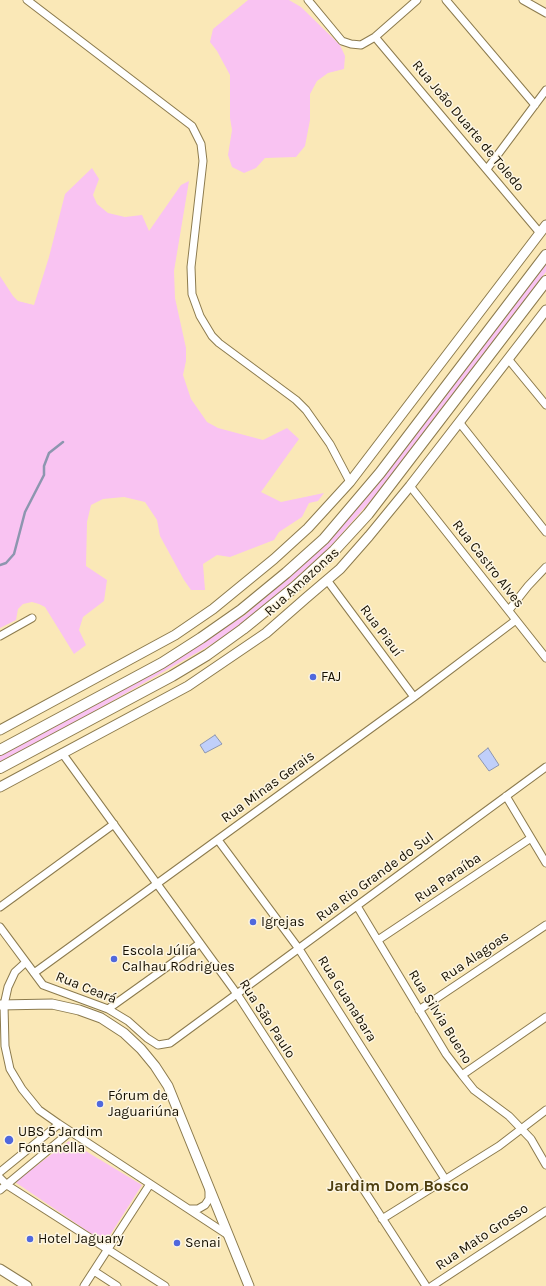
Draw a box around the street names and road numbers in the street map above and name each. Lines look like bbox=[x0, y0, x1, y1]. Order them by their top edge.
street label: Rua João Duarte de Toledo bbox=[408, 57, 528, 195]
street label: Rua Castro Alves bbox=[449, 517, 527, 611]
street label: Rua Amazonas bbox=[261, 544, 343, 620]
street label: Rua Piauí bbox=[356, 602, 406, 660]
street label: Rua Minas Gerais bbox=[218, 747, 318, 827]
street label: Rua Rio Grande do Sul bbox=[313, 829, 437, 925]
street label: Rua Paraíba bbox=[412, 850, 484, 906]
street label: Rua Alagoas bbox=[438, 928, 512, 986]
street label: Rua Guanabara bbox=[314, 953, 380, 1045]
street label: Rua Silvia Bueno bbox=[404, 967, 476, 1067]
street label: Rua Ceará bbox=[53, 968, 119, 1008]
street label: Rua São Paulo bbox=[235, 976, 299, 1062]
street label: Rua Mato Grosso bbox=[433, 1200, 531, 1274]

